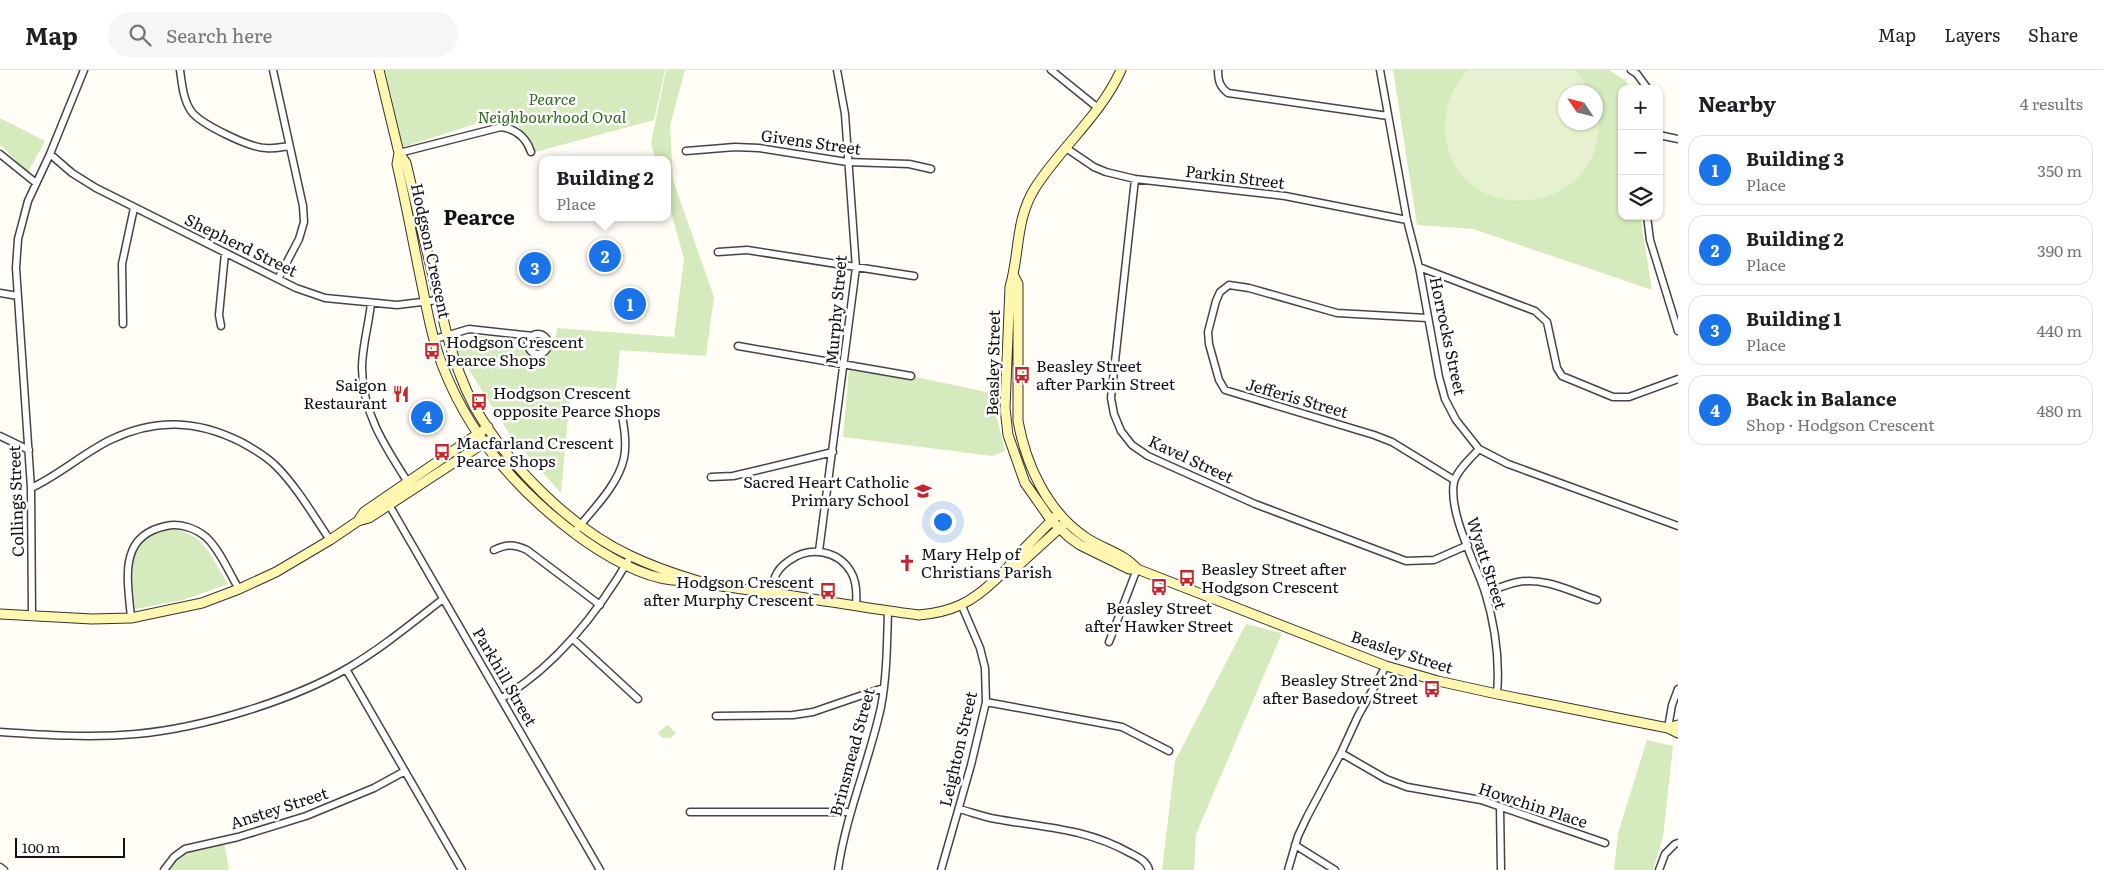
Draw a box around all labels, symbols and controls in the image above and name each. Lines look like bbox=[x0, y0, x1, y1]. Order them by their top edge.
search box bbox=[108, 12, 458, 57]
text: Map bbox=[25, 17, 78, 52]
icon: search bbox=[126, 21, 154, 49]
text: Search here bbox=[166, 21, 272, 49]
text: Map bbox=[1878, 21, 1916, 48]
text: Layers bbox=[1944, 21, 2000, 48]
text: Share bbox=[2028, 21, 2078, 48]
north arrow bbox=[1558, 85, 1603, 130]
map controls bbox=[1618, 85, 1663, 220]
button: + bbox=[1618, 85, 1663, 130]
park label: Pearce Neighbourhood Oval bbox=[478, 86, 627, 128]
text: Nearby bbox=[1698, 87, 1776, 118]
text: 4 results bbox=[2020, 91, 2083, 115]
street label: Givens Street bbox=[760, 122, 863, 160]
button: − bbox=[1618, 130, 1663, 175]
text: Building 3 bbox=[1746, 144, 1844, 172]
popup bbox=[539, 156, 671, 221]
street label: Parkin Street bbox=[1184, 158, 1287, 194]
text: 1 bbox=[1712, 158, 1718, 182]
text: 350 m bbox=[2037, 158, 2082, 182]
text: Building 2 bbox=[556, 163, 654, 191]
text: Place bbox=[1746, 172, 1786, 196]
button: layers bbox=[1618, 175, 1663, 220]
street label: Hodgson Crescent bbox=[406, 181, 458, 321]
text: Place bbox=[556, 191, 596, 215]
district label: Pearce bbox=[443, 200, 515, 231]
street label: Shepherd Street bbox=[181, 206, 302, 282]
text: Building 2 bbox=[1746, 224, 1844, 252]
pin: 2 bbox=[589, 237, 621, 275]
text: 2 bbox=[1711, 238, 1719, 262]
text: 390 m bbox=[2037, 238, 2082, 262]
pin: 3 bbox=[519, 249, 551, 287]
text: Place bbox=[1746, 252, 1786, 276]
street label: Murphy Street bbox=[818, 253, 852, 366]
street label: Horrocks Street bbox=[1425, 274, 1473, 398]
pin: 1 bbox=[614, 285, 646, 323]
text: Building 1 bbox=[1746, 304, 1841, 332]
street label: Beasley Street bbox=[979, 309, 1005, 416]
text: 3 bbox=[1711, 318, 1719, 342]
text: 440 m bbox=[2036, 318, 2082, 342]
place label: Hodgson Crescent Pearce Shops bbox=[446, 329, 584, 371]
text: Place bbox=[1746, 332, 1786, 356]
bus stop icon: Hodgson Crescent Pearce Shops bbox=[422, 341, 442, 361]
place label: Beasley Street after Parkin Street bbox=[1036, 353, 1176, 395]
bus stop icon: Beasley Street after Parkin Street bbox=[1012, 365, 1032, 385]
street label: Jefferis Street bbox=[1243, 371, 1352, 423]
place label: Saigon Restaurant bbox=[303, 372, 388, 414]
place label: Hodgson Crescent opposite Pearce Shops bbox=[493, 380, 660, 422]
restaurant icon: Saigon Restaurant bbox=[391, 384, 411, 404]
text: Back in Balance bbox=[1746, 384, 1897, 412]
bus stop icon: Hodgson Crescent opposite Pearce Shops bbox=[469, 392, 489, 412]
pin: 4 bbox=[411, 398, 443, 436]
text: 4 bbox=[1710, 398, 1720, 422]
text: 480 m bbox=[2036, 398, 2082, 422]
text: Shop · Hodgson Crescent bbox=[1746, 412, 1935, 436]
street label: Kavel Street bbox=[1145, 428, 1238, 488]
place label: Macfarland Crescent Pearce Shops bbox=[456, 430, 614, 472]
bus stop icon: Macfarland Crescent Pearce Shops bbox=[432, 442, 452, 462]
street label: Collings Street bbox=[1, 444, 29, 557]
place label: Sacred Heart Catholic Primary School bbox=[743, 469, 909, 511]
school or university icon: Sacred Heart Catholic Primary School bbox=[913, 481, 933, 501]
your location bbox=[930, 509, 956, 535]
street label: Wyatt Street bbox=[1462, 513, 1514, 612]
place label: Mary Help of Christians Parish bbox=[921, 541, 1053, 583]
church icon: Mary Help of Christians Parish bbox=[897, 553, 917, 573]
place label: Beasley Street after Hodgson Crescent bbox=[1201, 556, 1347, 598]
bus stop icon: Beasley Street after Hodgson Crescent bbox=[1177, 568, 1197, 588]
place label: Hodgson Crescent after Murphy Crescent bbox=[643, 569, 815, 611]
bus stop icon: Beasley Street after Hawker Street bbox=[1149, 577, 1169, 597]
bus stop icon: Hodgson Crescent after Murphy Crescent bbox=[818, 581, 838, 601]
place label: Beasley Street after Hawker Street bbox=[1085, 595, 1234, 637]
street label: Parkhill Street bbox=[468, 623, 544, 731]
street label: Beasley Street bbox=[1348, 623, 1457, 679]
place label: Beasley Street 2nd after Basedow Street bbox=[1263, 667, 1419, 709]
bus stop icon: Beasley Street 2nd after Basedow Street bbox=[1422, 679, 1442, 699]
street label: Brinsmead Street bbox=[822, 684, 880, 819]
street label: Leighton Street bbox=[932, 688, 982, 809]
street label: Howchin Place bbox=[1476, 775, 1591, 833]
street label: Anstey Street bbox=[227, 780, 331, 834]
scale bar bbox=[15, 835, 125, 858]
text: 100 m bbox=[22, 837, 60, 857]

